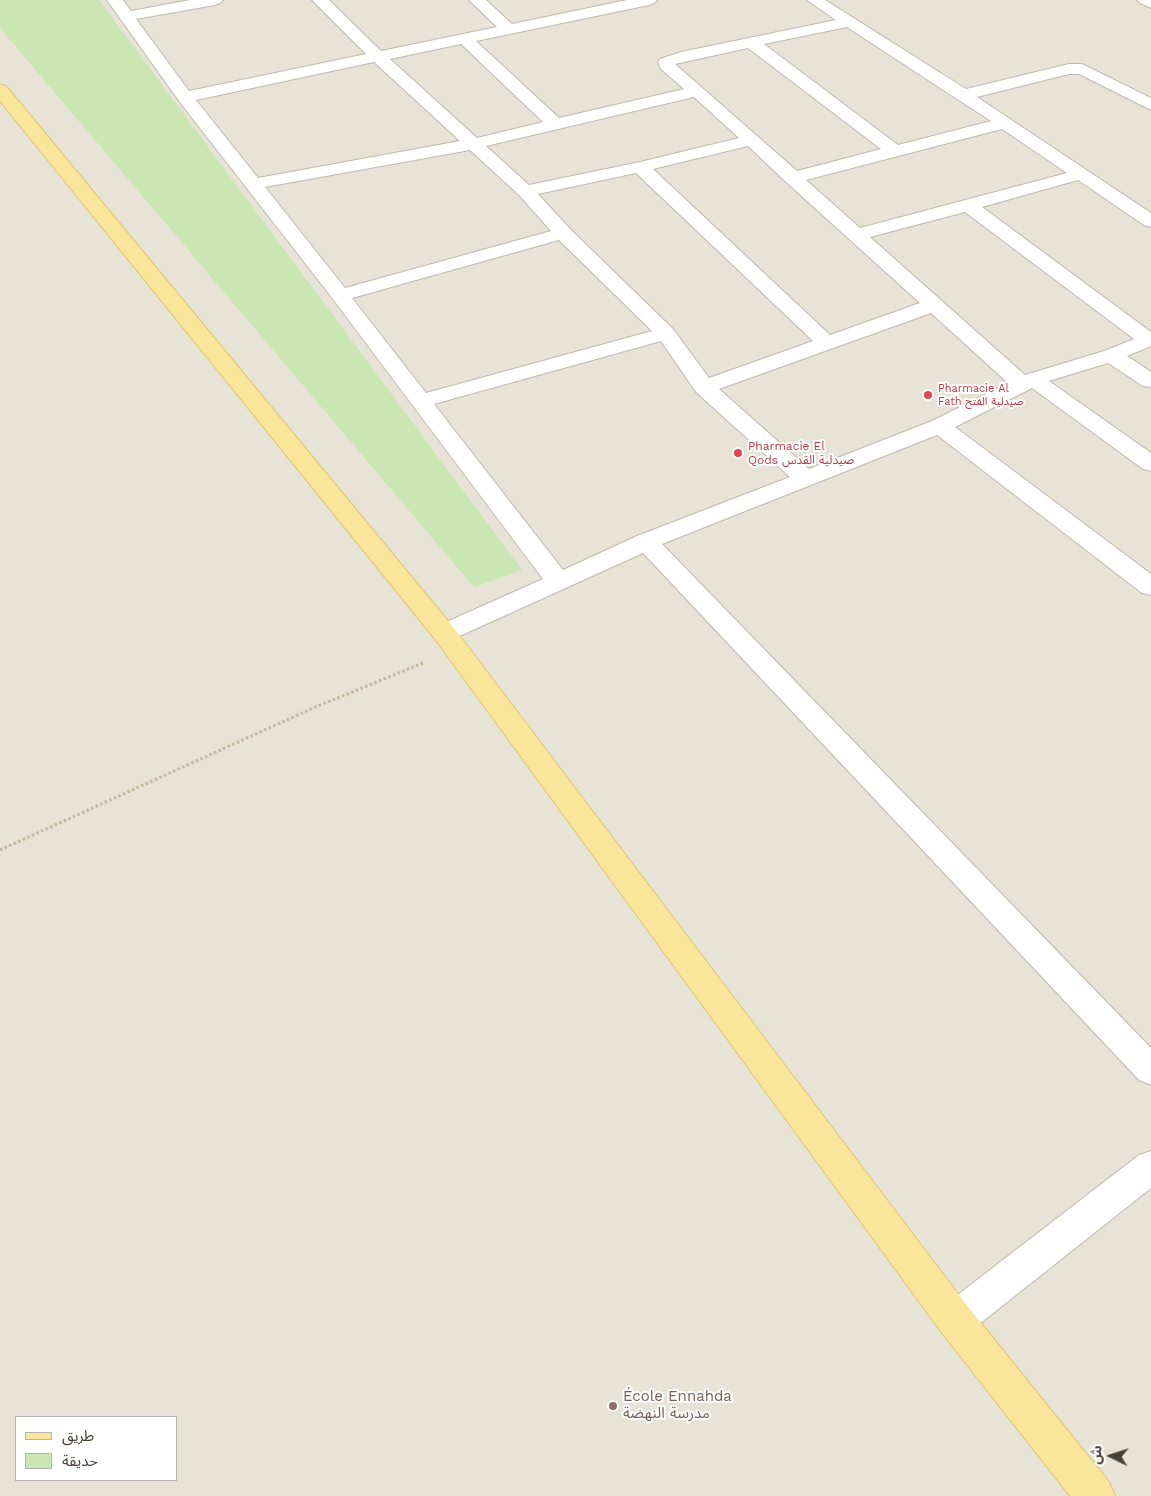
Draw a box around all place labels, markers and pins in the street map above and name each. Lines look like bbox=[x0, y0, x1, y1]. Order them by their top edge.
place label: Pharmacie Al Fath صيدلية الفتح bbox=[938, 382, 1023, 408]
marker: Pharmacie Al Fath صيدلية الفتح bbox=[922, 389, 934, 401]
place label: Pharmacie El Qods صيدلية القدس bbox=[748, 439, 854, 467]
marker: Pharmacie El Qods صيدلية القدس bbox=[732, 447, 744, 459]
place label: École Ennahda مدرسة النهضة bbox=[623, 1388, 732, 1423]
marker: École Ennahda مدرسة النهضة bbox=[607, 1400, 619, 1412]

